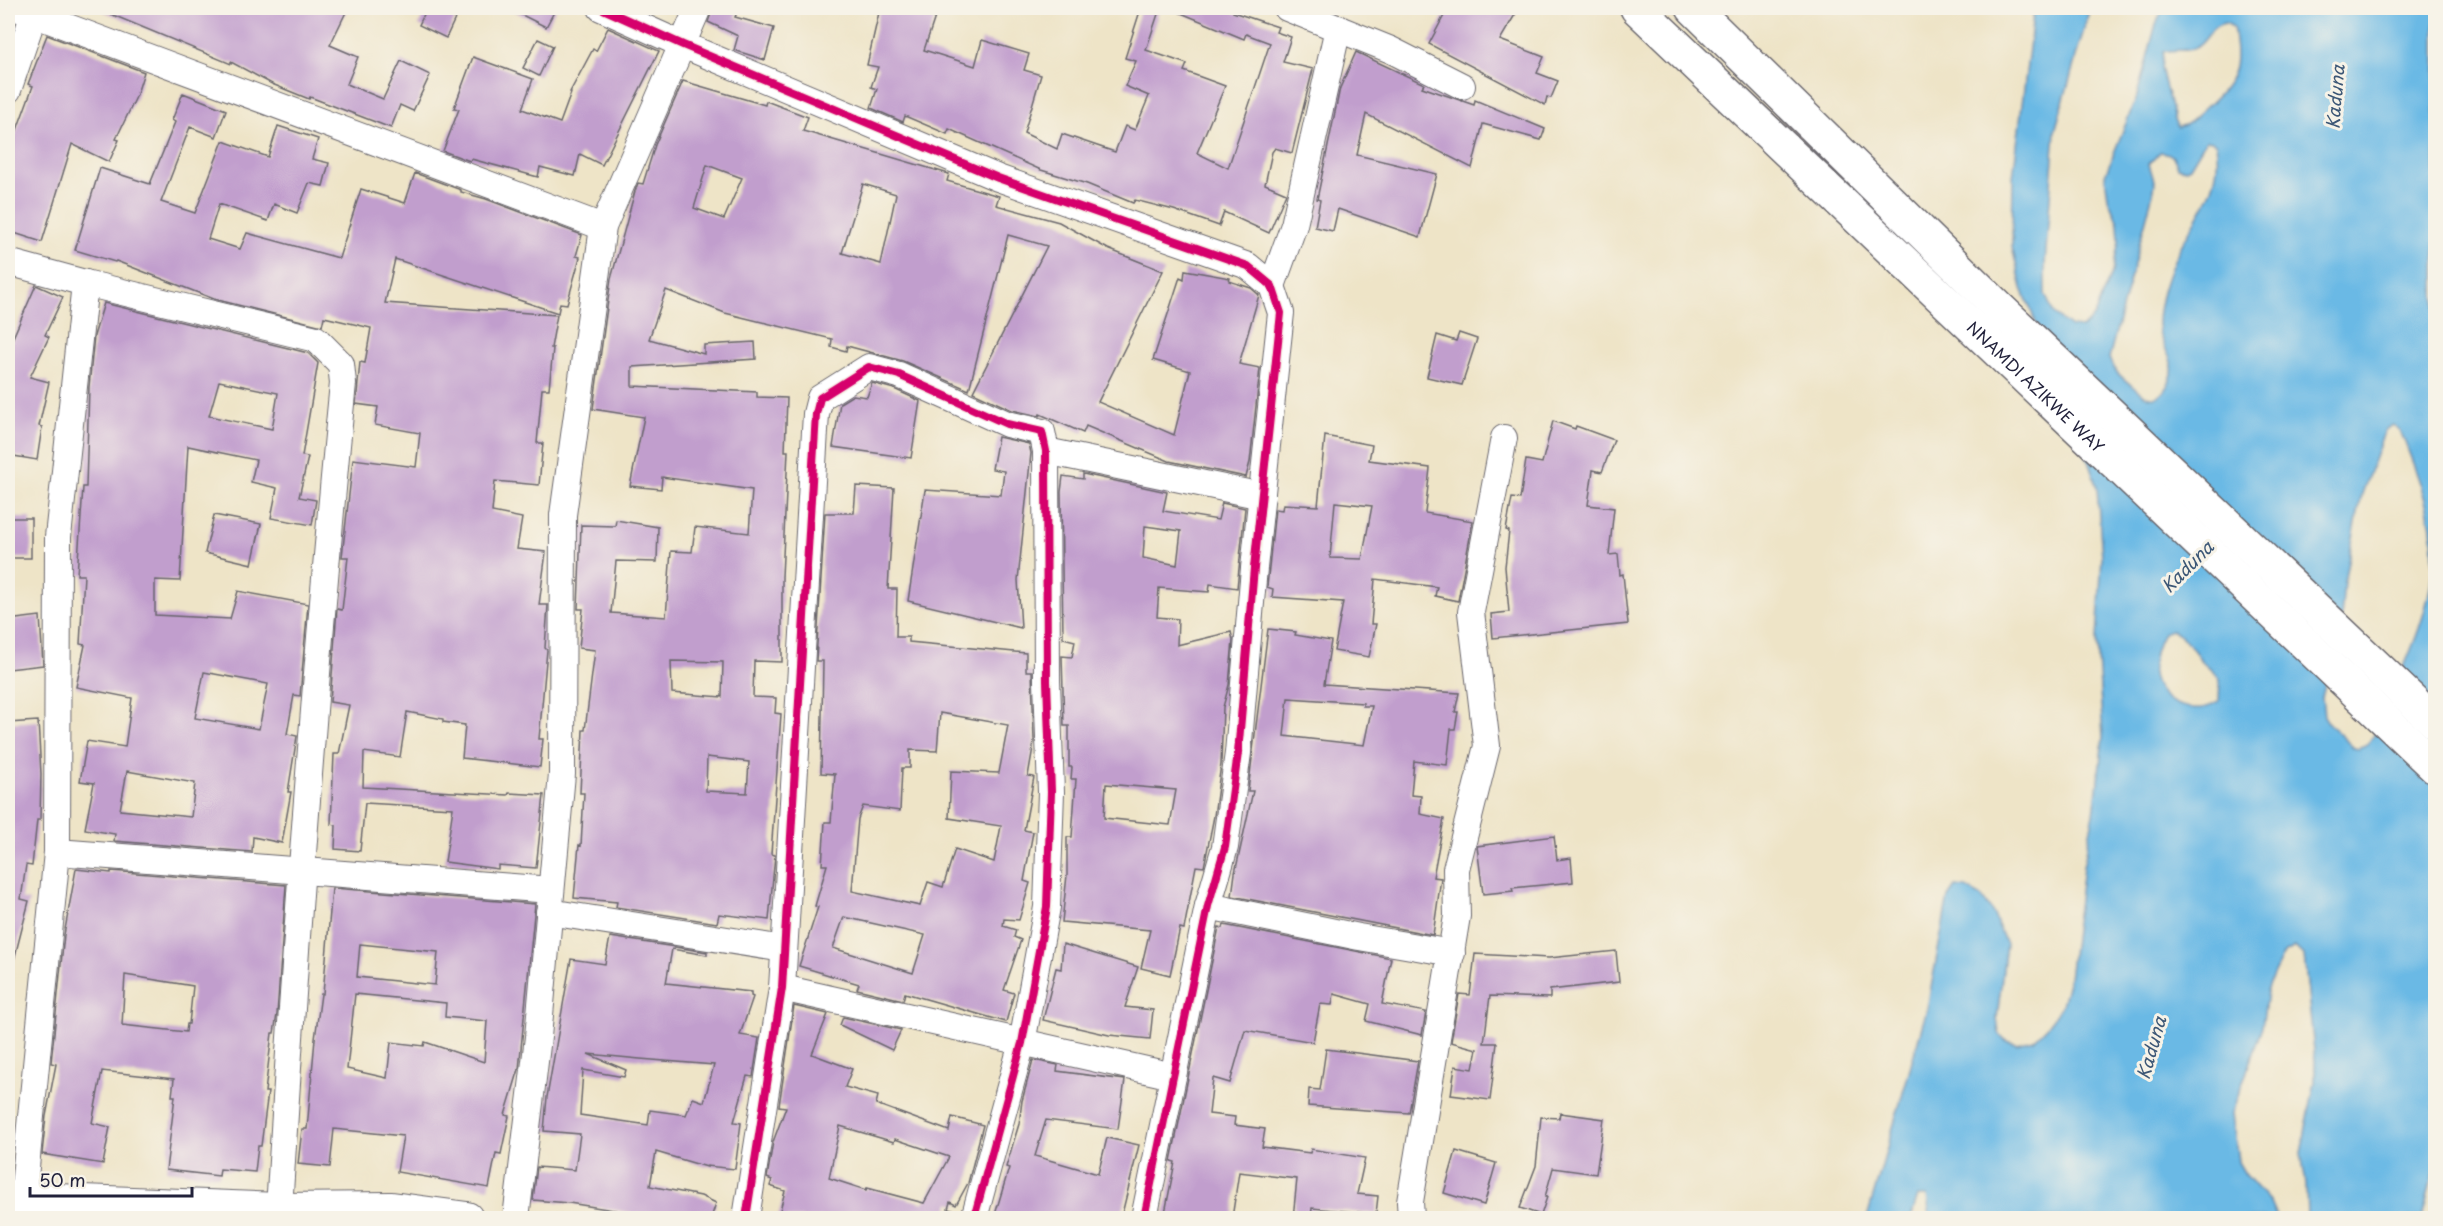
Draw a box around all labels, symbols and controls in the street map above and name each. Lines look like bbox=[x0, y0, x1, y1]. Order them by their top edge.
water label: Kaduna bbox=[2318, 63, 2351, 130]
street label: NNAMDI AZIKWE WAY bbox=[1962, 315, 2110, 458]
water label: Kaduna bbox=[2155, 533, 2220, 598]
water label: Kaduna bbox=[2129, 1012, 2173, 1082]
scale bar bbox=[30, 1160, 192, 1198]
text: 50 m bbox=[39, 1166, 86, 1193]

